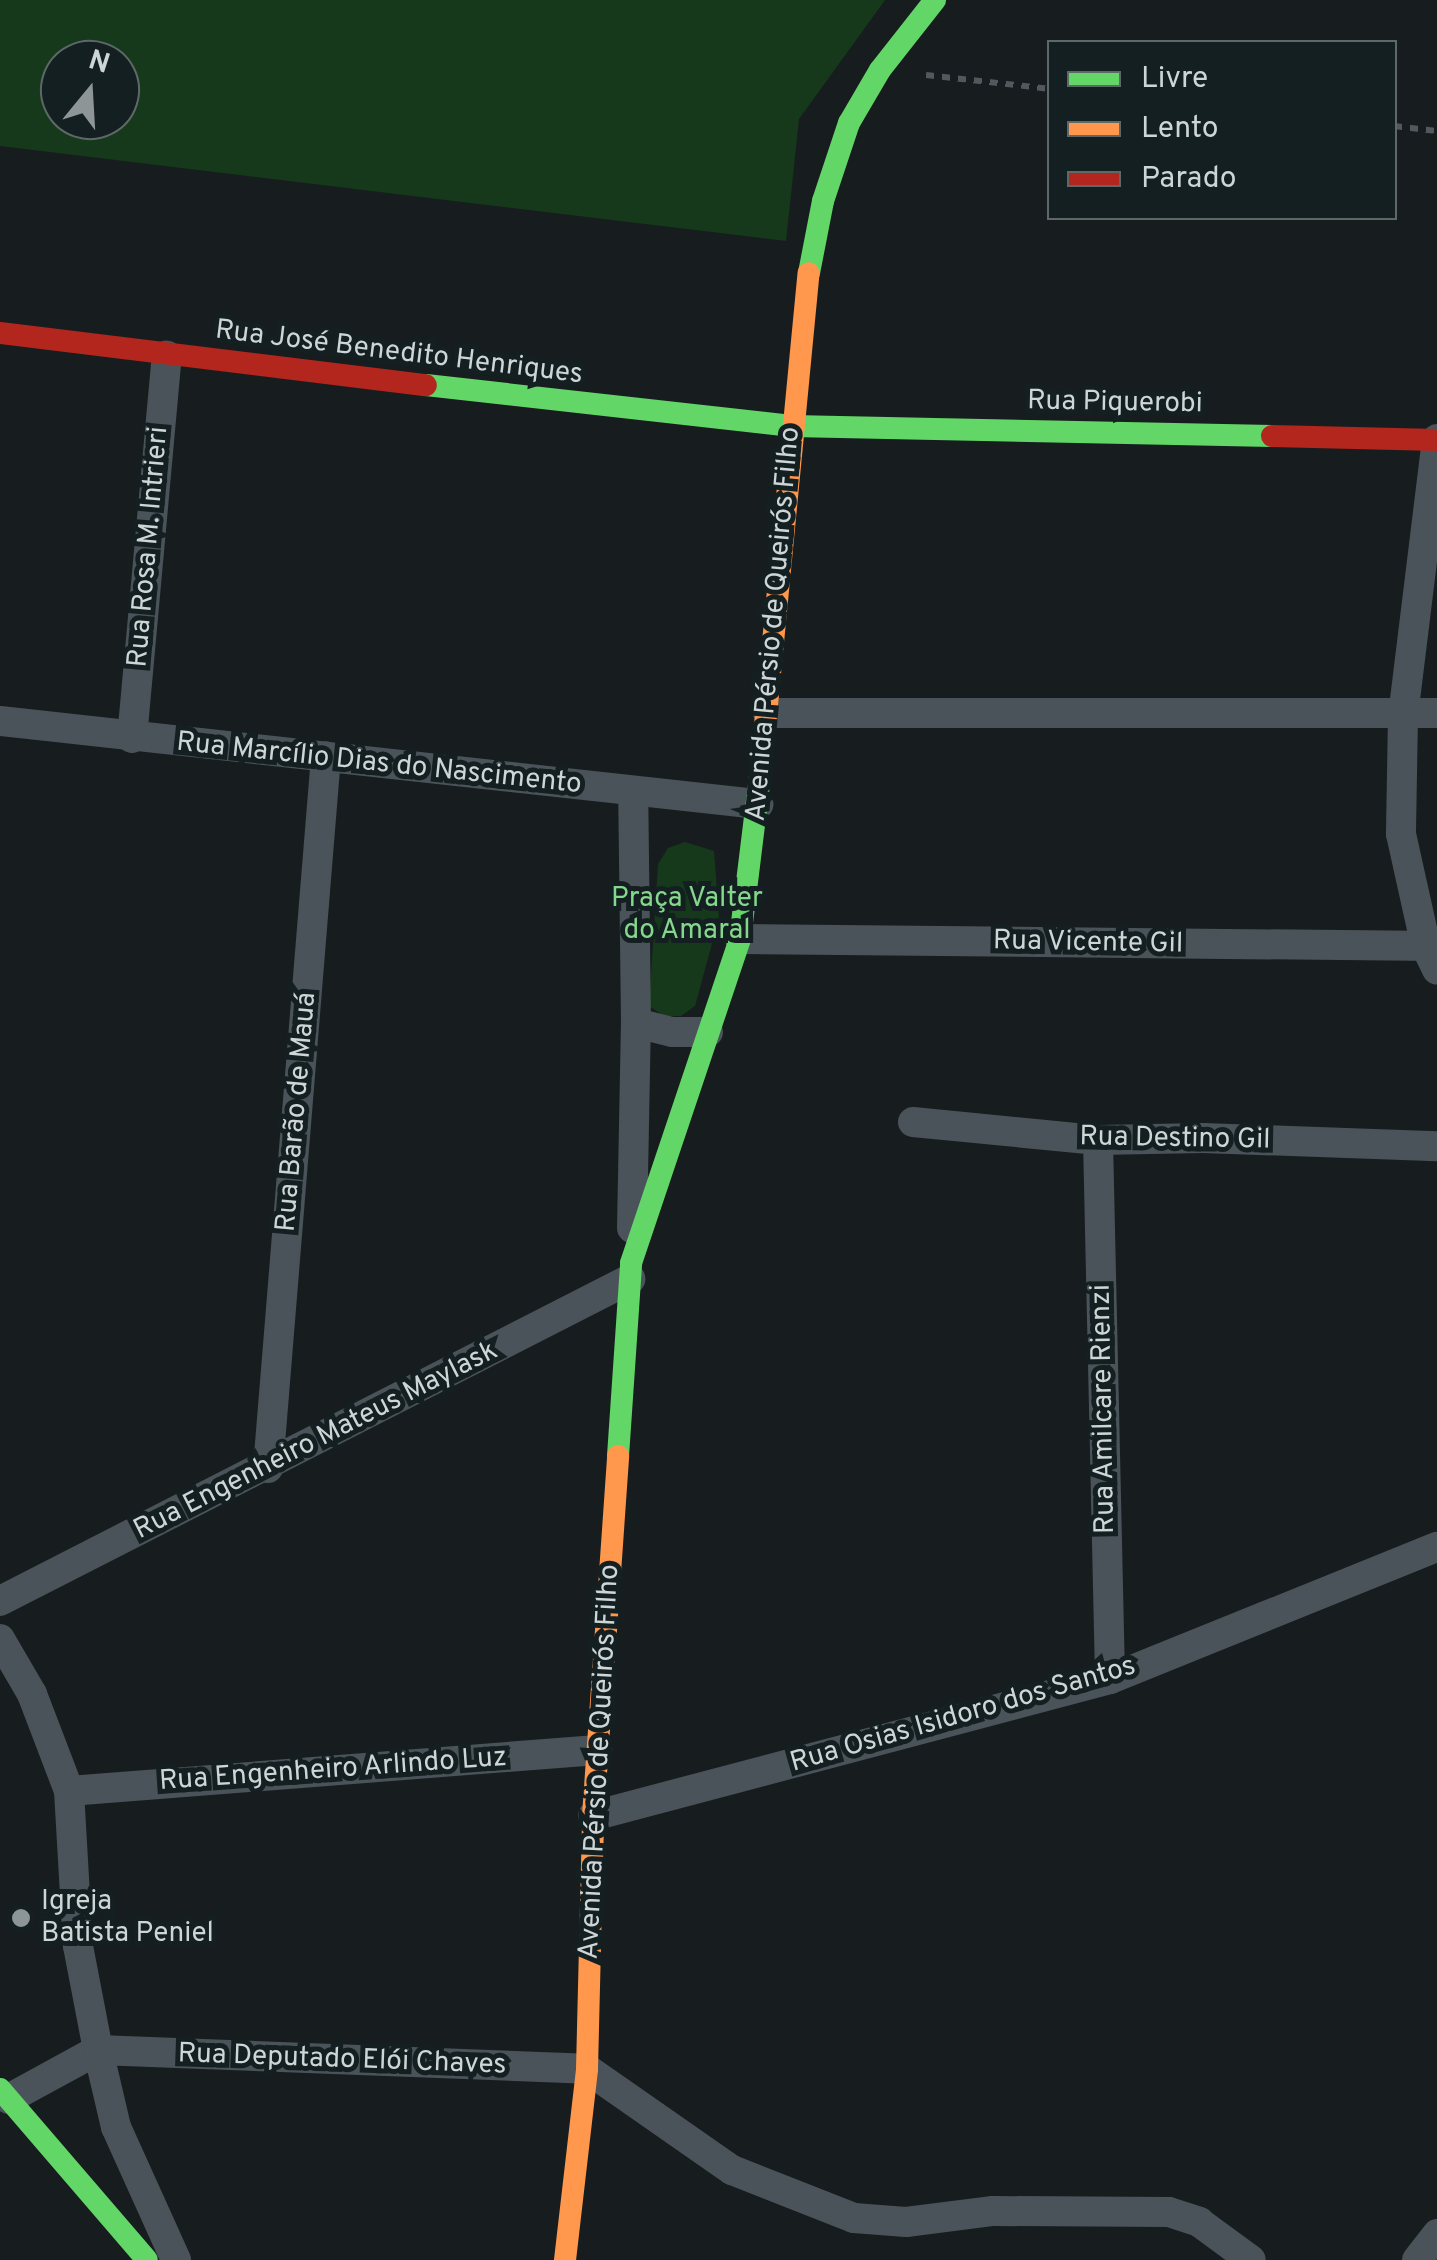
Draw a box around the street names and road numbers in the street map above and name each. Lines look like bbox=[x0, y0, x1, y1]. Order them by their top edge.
street label: Rua José Benedito Henriques bbox=[213, 314, 585, 392]
street label: Rua Piquerobi bbox=[1027, 385, 1203, 421]
street label: Rua Rosa M. Intrieri bbox=[122, 425, 176, 669]
street label: Avenida Pérsio de Queirós Filho bbox=[740, 425, 808, 823]
street label: Rua Marcílio Dias do Nascimento bbox=[175, 726, 583, 802]
street label: Rua Vicente Gil bbox=[992, 925, 1184, 961]
street label: Rua Barão de Mauá bbox=[270, 991, 324, 1233]
street label: Rua Destino Gil bbox=[1079, 1121, 1271, 1157]
street label: Rua Amilcare Rienzi bbox=[1085, 1283, 1123, 1535]
street label: Rua Engenheiro Mateus Maylask bbox=[128, 1334, 504, 1548]
street label: Avenida Pérsio de Queirós Filho bbox=[573, 1563, 627, 1961]
street label: Rua Osias Isidoro dos Santos bbox=[786, 1650, 1140, 1780]
street label: Rua Engenheiro Arlindo Luz bbox=[157, 1741, 509, 1799]
street label: Rua Deputado Elói Chaves bbox=[177, 2037, 507, 2083]

